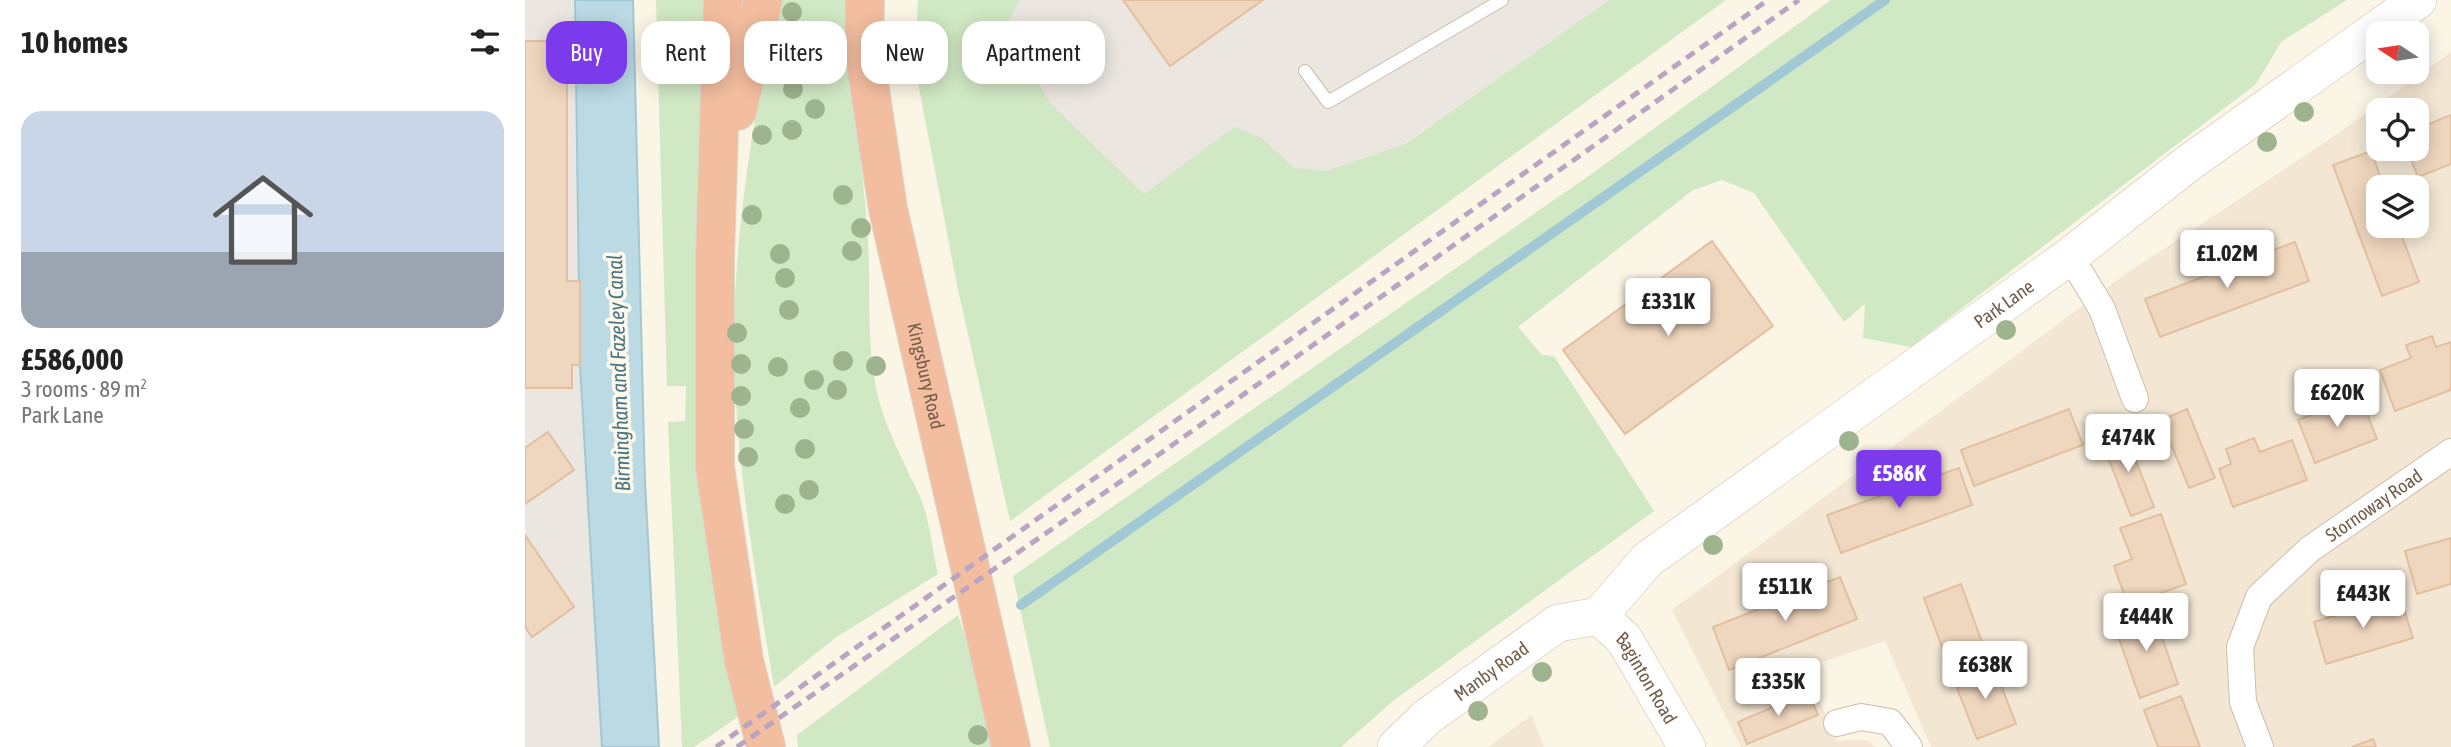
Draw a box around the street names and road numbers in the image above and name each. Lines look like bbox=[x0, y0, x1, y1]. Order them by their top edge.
street label: Park Lane bbox=[1969, 275, 2038, 333]
street label: Kingsbury Road bbox=[903, 321, 949, 431]
street label: Stornoway Road bbox=[2321, 464, 2426, 546]
street label: Baginton Road bbox=[1612, 627, 1682, 727]
street label: Manby Road bbox=[1450, 637, 1533, 705]

